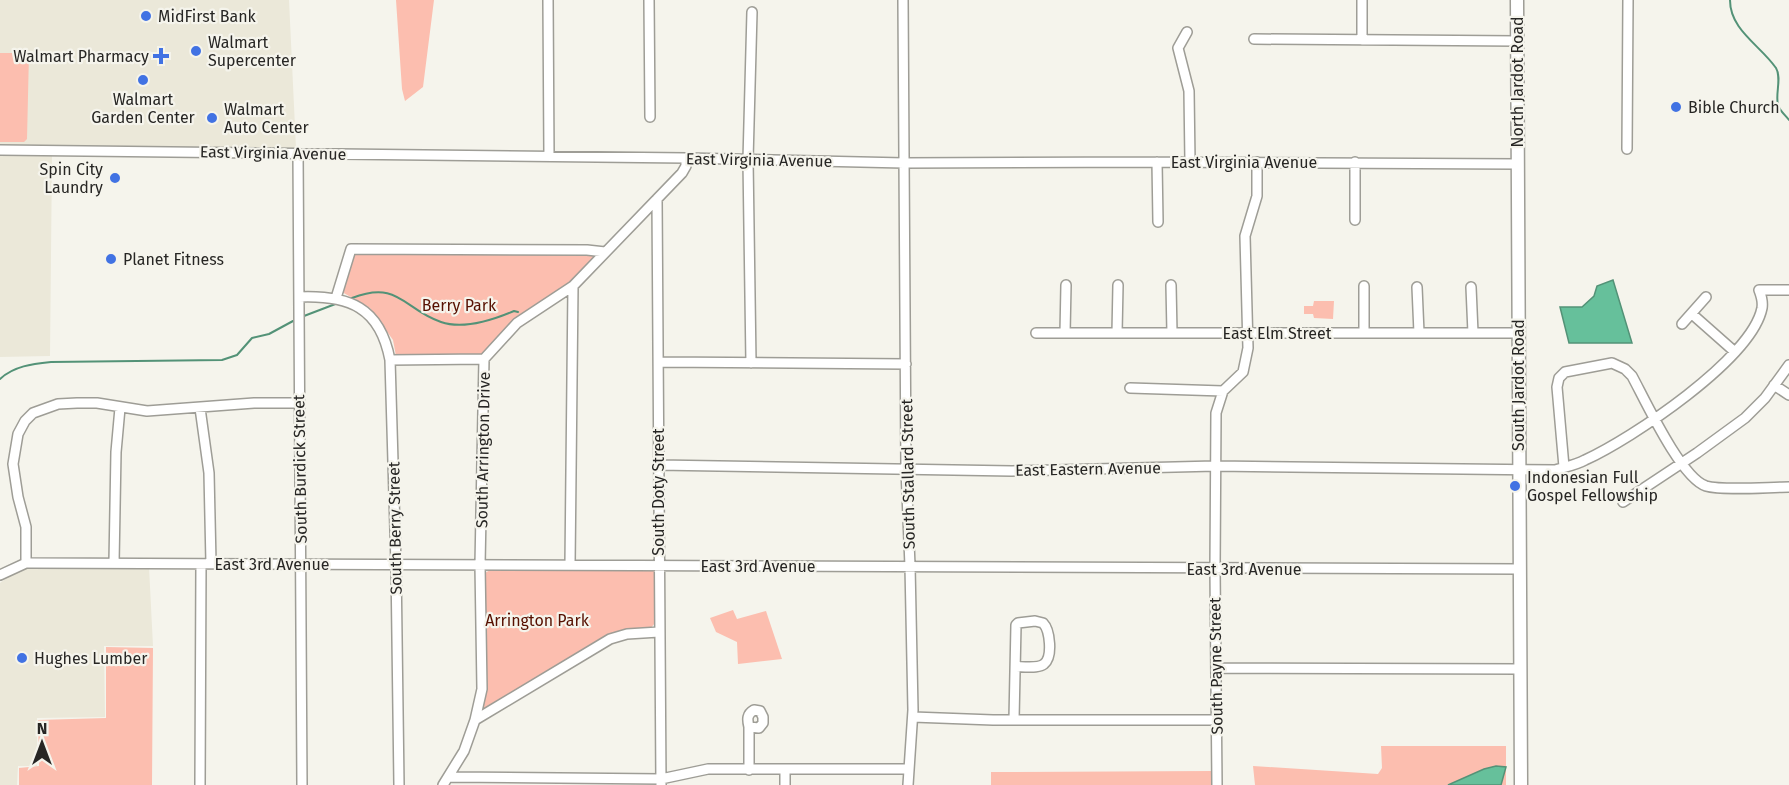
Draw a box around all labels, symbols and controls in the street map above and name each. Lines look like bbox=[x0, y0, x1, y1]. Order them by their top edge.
place label: MidFirst Bank bbox=[158, 7, 257, 26]
marker: MidFirst Bank bbox=[139, 9, 153, 23]
street label: North Jardot Road bbox=[1508, 17, 1527, 147]
place label: Walmart Supercenter bbox=[208, 33, 297, 70]
marker: Walmart Supercenter bbox=[189, 44, 203, 58]
place label: Walmart Pharmacy bbox=[13, 47, 149, 66]
marker: Walmart Pharmacy bbox=[154, 49, 168, 63]
marker: Walmart Garden Center bbox=[136, 73, 150, 87]
place label: Walmart Garden Center bbox=[91, 90, 196, 127]
place label: Bible Church bbox=[1688, 98, 1780, 117]
place label: Walmart Auto Center bbox=[224, 100, 310, 137]
marker: Bible Church bbox=[1669, 100, 1683, 114]
marker: Walmart Auto Center bbox=[205, 111, 219, 125]
street label: East Virginia Avenue bbox=[200, 142, 346, 164]
street label: East Virginia Avenue bbox=[686, 149, 832, 171]
street label: East Virginia Avenue bbox=[1171, 153, 1317, 172]
place label: Spin City Laundry bbox=[40, 160, 103, 197]
marker: Spin City Laundry bbox=[108, 171, 122, 185]
place label: Planet Fitness bbox=[123, 250, 224, 269]
marker: Planet Fitness bbox=[104, 252, 118, 266]
park label: Berry Park bbox=[422, 296, 497, 315]
street label: South Jardot Road bbox=[1509, 319, 1528, 451]
street label: East Elm Street bbox=[1223, 324, 1332, 343]
street label: South Arrington Drive bbox=[472, 372, 494, 528]
street label: South Burdick Street bbox=[289, 394, 311, 544]
street label: South Stallard Street bbox=[897, 398, 919, 549]
street label: South Doty Street bbox=[649, 428, 668, 556]
street label: East Eastern Avenue bbox=[1015, 458, 1161, 480]
street label: South Berry Street bbox=[384, 461, 406, 595]
place label: Indonesian Full Gospel Fellowship bbox=[1527, 468, 1658, 505]
marker: Indonesian Full Gospel Fellowship bbox=[1508, 479, 1522, 493]
street label: East 3rd Avenue bbox=[215, 555, 330, 574]
street label: East 3rd Avenue bbox=[701, 557, 816, 576]
street label: East 3rd Avenue bbox=[1187, 560, 1302, 579]
street label: South Payne Street bbox=[1205, 597, 1227, 735]
park label: Arrington Park bbox=[485, 611, 590, 630]
place label: Hughes Lumber bbox=[34, 649, 148, 668]
marker: Hughes Lumber bbox=[15, 651, 29, 665]
north arrow bbox=[12, 713, 72, 773]
text: N bbox=[37, 719, 47, 738]

